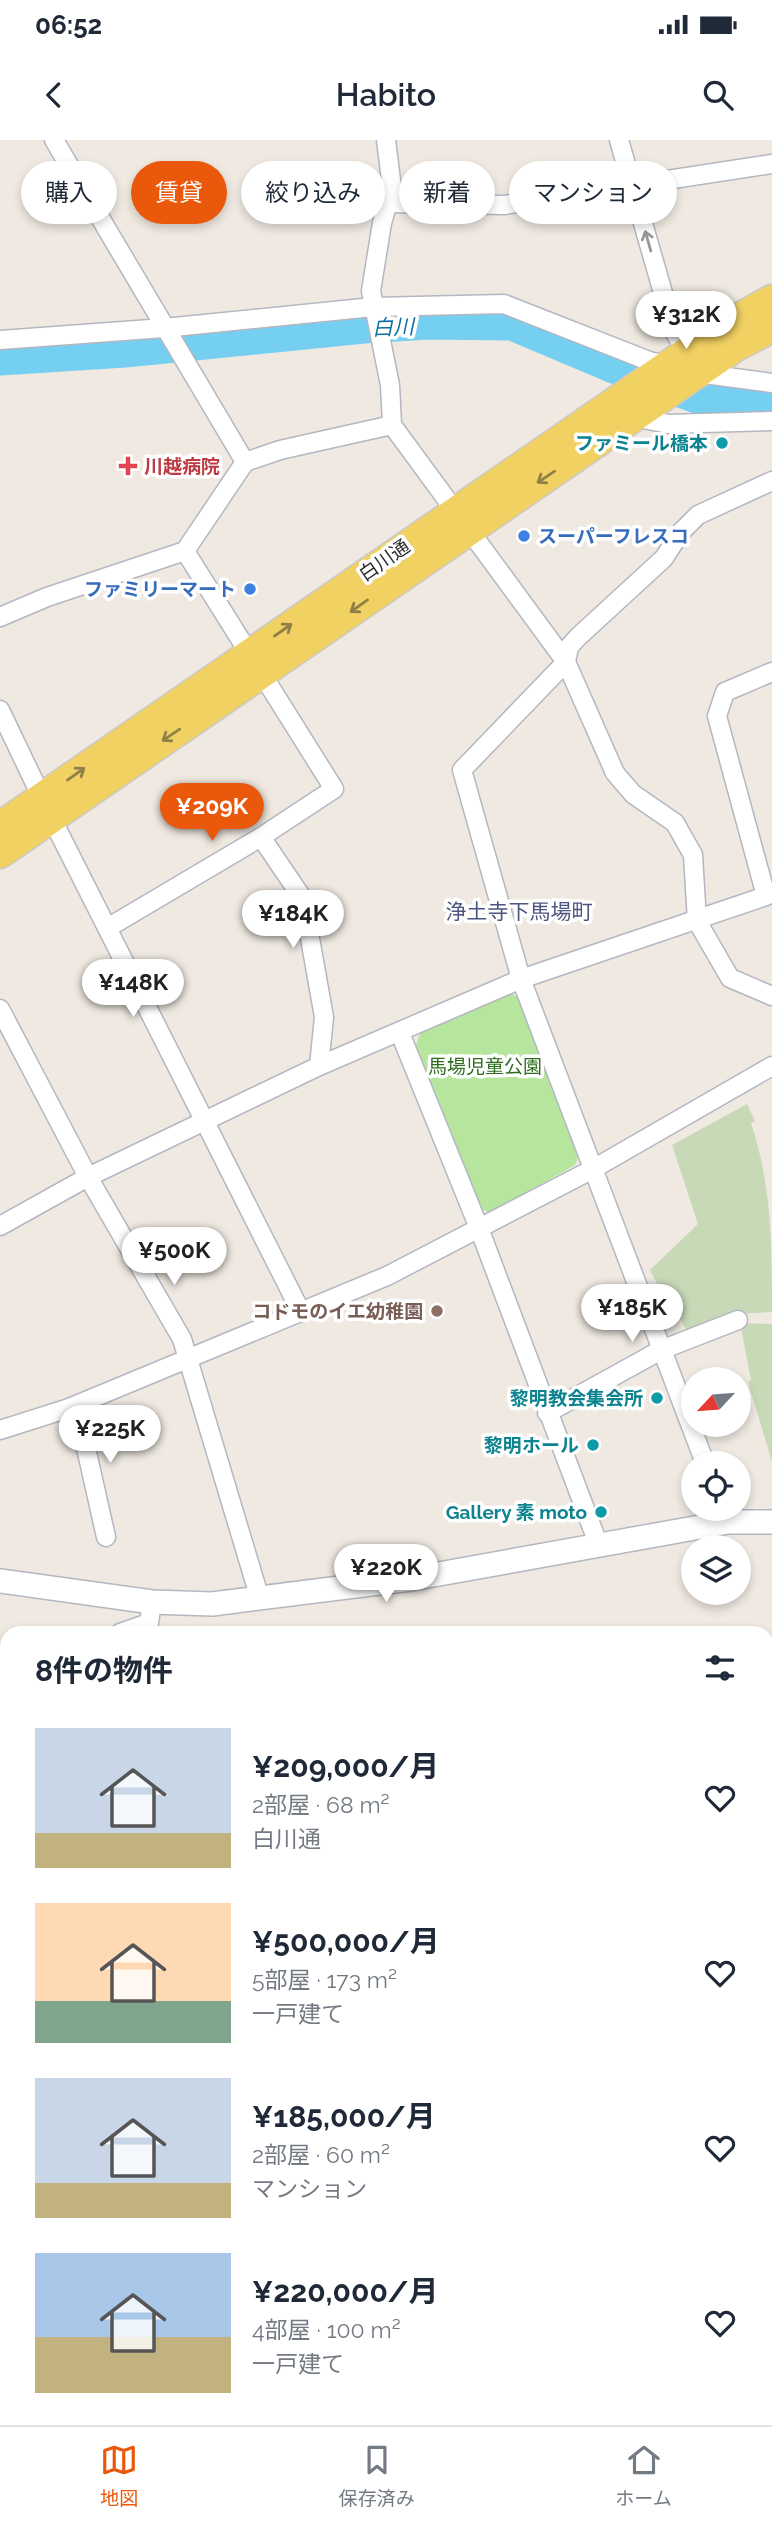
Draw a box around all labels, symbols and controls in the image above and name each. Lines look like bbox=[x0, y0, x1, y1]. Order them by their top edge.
text: 06:52 bbox=[35, 10, 102, 40]
icon: back bbox=[35, 76, 73, 114]
text: Habito bbox=[336, 76, 436, 113]
icon: search bbox=[699, 76, 737, 114]
chip: 購入 bbox=[21, 161, 117, 224]
chip: 賃貸 bbox=[131, 161, 227, 224]
chip: 絞り込み bbox=[241, 161, 385, 224]
chip: 新着 bbox=[399, 161, 495, 224]
chip: マンション bbox=[509, 161, 677, 224]
one-way arrow bbox=[641, 231, 654, 253]
pin: ¥312K bbox=[637, 292, 735, 351]
text: ¥312K bbox=[652, 300, 720, 327]
water label: 白川 bbox=[372, 314, 416, 340]
place label: ファミール橋本 bbox=[575, 432, 708, 454]
marker: ファミール橋本 bbox=[714, 435, 730, 451]
place label: 川越病院 bbox=[144, 455, 220, 477]
marker: 川越病院 bbox=[118, 456, 138, 476]
one-way arrow bbox=[537, 470, 556, 484]
place label: スーパーフレスコ bbox=[538, 525, 689, 547]
marker: スーパーフレスコ bbox=[516, 528, 532, 544]
street label: 白川通 bbox=[354, 535, 414, 585]
place label: ファミリーマート bbox=[84, 578, 236, 600]
marker: ファミリーマート bbox=[242, 581, 258, 597]
one-way arrow bbox=[349, 599, 369, 613]
one-way arrow bbox=[273, 623, 292, 637]
one-way arrow bbox=[162, 728, 181, 742]
one-way arrow bbox=[66, 767, 85, 781]
pin: ¥209K bbox=[163, 784, 261, 843]
text: ¥209K bbox=[176, 792, 248, 819]
pin: ¥184K bbox=[244, 890, 342, 950]
text: ¥184K bbox=[258, 899, 328, 926]
district label: 浄土寺下馬場町 bbox=[446, 899, 593, 924]
pin: ¥148K bbox=[84, 960, 182, 1019]
text: ¥148K bbox=[98, 968, 168, 995]
park label: 馬場児童公園 bbox=[428, 1055, 542, 1077]
pin: ¥500K bbox=[125, 1228, 223, 1287]
text: ¥500K bbox=[138, 1236, 210, 1263]
pin: ¥185K bbox=[583, 1284, 681, 1344]
text: ¥185K bbox=[597, 1293, 667, 1320]
place label: コドモのイエ幼稚園 bbox=[252, 1300, 423, 1322]
marker: コドモのイエ幼稚園 bbox=[429, 1303, 445, 1319]
north arrow bbox=[681, 1367, 751, 1437]
map controls bbox=[681, 1367, 751, 1605]
place label: 黎明教会集会所 bbox=[510, 1387, 643, 1409]
marker: 黎明教会集会所 bbox=[649, 1390, 665, 1406]
pin: ¥225K bbox=[61, 1406, 159, 1465]
text: ¥225K bbox=[75, 1414, 145, 1441]
place label: 黎明ホール bbox=[484, 1434, 579, 1456]
marker: 黎明ホール bbox=[585, 1437, 601, 1453]
button: locate bbox=[681, 1451, 751, 1521]
place label: Gallery 素 moto bbox=[446, 1501, 587, 1523]
marker: Gallery 素 moto bbox=[593, 1504, 609, 1520]
button: layers bbox=[681, 1535, 751, 1605]
pin: ¥220K bbox=[337, 1544, 435, 1604]
text: ¥220K bbox=[350, 1553, 422, 1580]
icon: filters bbox=[701, 1649, 739, 1687]
text: 8件の物件 bbox=[35, 1653, 173, 1688]
text: ¥209,000/月 bbox=[252, 1749, 439, 1784]
icon: home bbox=[91, 1756, 175, 1840]
icon: heart bbox=[701, 1779, 739, 1817]
text: 2部屋 · 68 m² bbox=[252, 1791, 390, 1818]
text: 白川通 bbox=[252, 1825, 321, 1852]
text: ¥500,000/月 bbox=[252, 1924, 440, 1959]
icon: home bbox=[91, 1931, 175, 2015]
icon: heart bbox=[701, 1954, 739, 1992]
text: 5部屋 · 173 m² bbox=[252, 1966, 397, 1993]
text: 一戸建て bbox=[252, 2000, 344, 2027]
text: ¥185,000/月 bbox=[252, 2099, 436, 2134]
icon: home bbox=[91, 2106, 175, 2190]
icon: heart bbox=[701, 2129, 739, 2167]
text: 2部屋 · 60 m² bbox=[252, 2141, 390, 2168]
text: マンション bbox=[252, 2175, 367, 2202]
text: ¥220,000/月 bbox=[252, 2274, 438, 2309]
icon: home bbox=[91, 2281, 175, 2365]
icon: heart bbox=[701, 2304, 739, 2342]
text: 4部屋 · 100 m² bbox=[252, 2316, 401, 2343]
text: 一戸建て bbox=[252, 2350, 344, 2377]
tab: 地図 bbox=[100, 2441, 138, 2510]
tab: 保存済み bbox=[339, 2441, 415, 2510]
tab: ホーム bbox=[615, 2441, 672, 2510]

